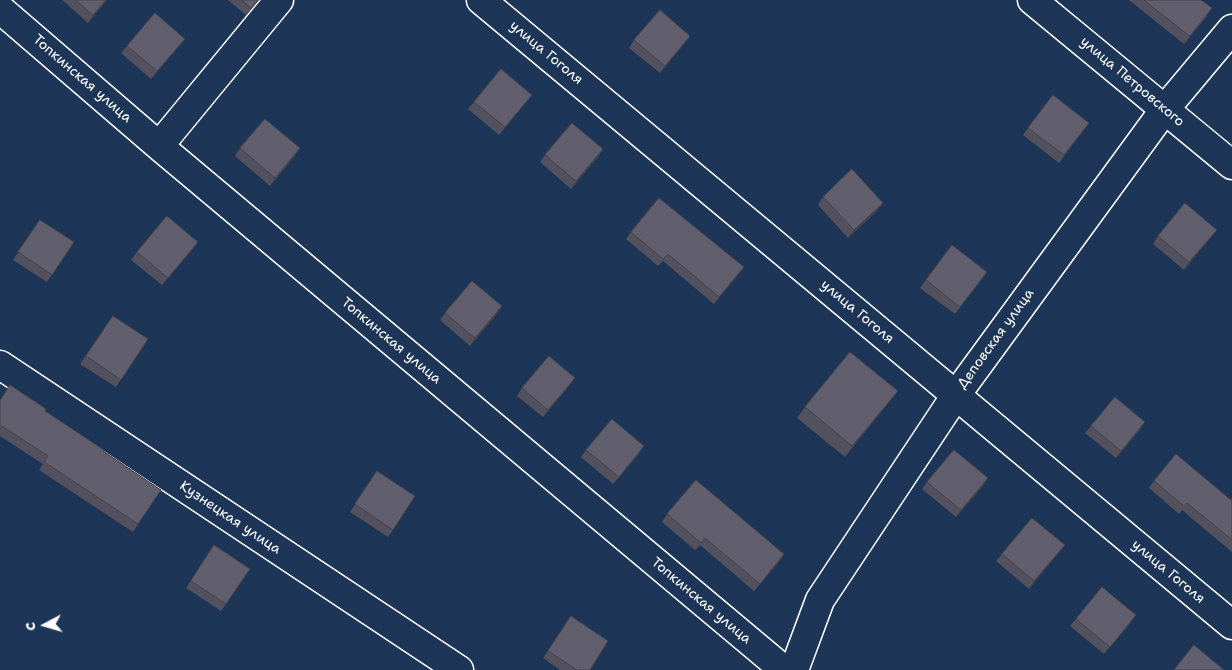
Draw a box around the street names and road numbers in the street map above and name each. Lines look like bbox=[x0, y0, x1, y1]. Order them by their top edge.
street label: улица Гоголя bbox=[506, 18, 586, 88]
street label: Топкинская улица bbox=[29, 31, 135, 127]
street label: улица Петровского bbox=[1076, 33, 1188, 131]
street label: улица Гоголя bbox=[817, 277, 897, 347]
street label: Деповская улица bbox=[954, 286, 1038, 392]
street label: Топкинская улица bbox=[338, 294, 444, 388]
street label: Кузнецкая улица bbox=[176, 478, 284, 558]
street label: улица Гоголя bbox=[1128, 537, 1208, 607]
street label: Топкинская улица bbox=[648, 554, 754, 648]

